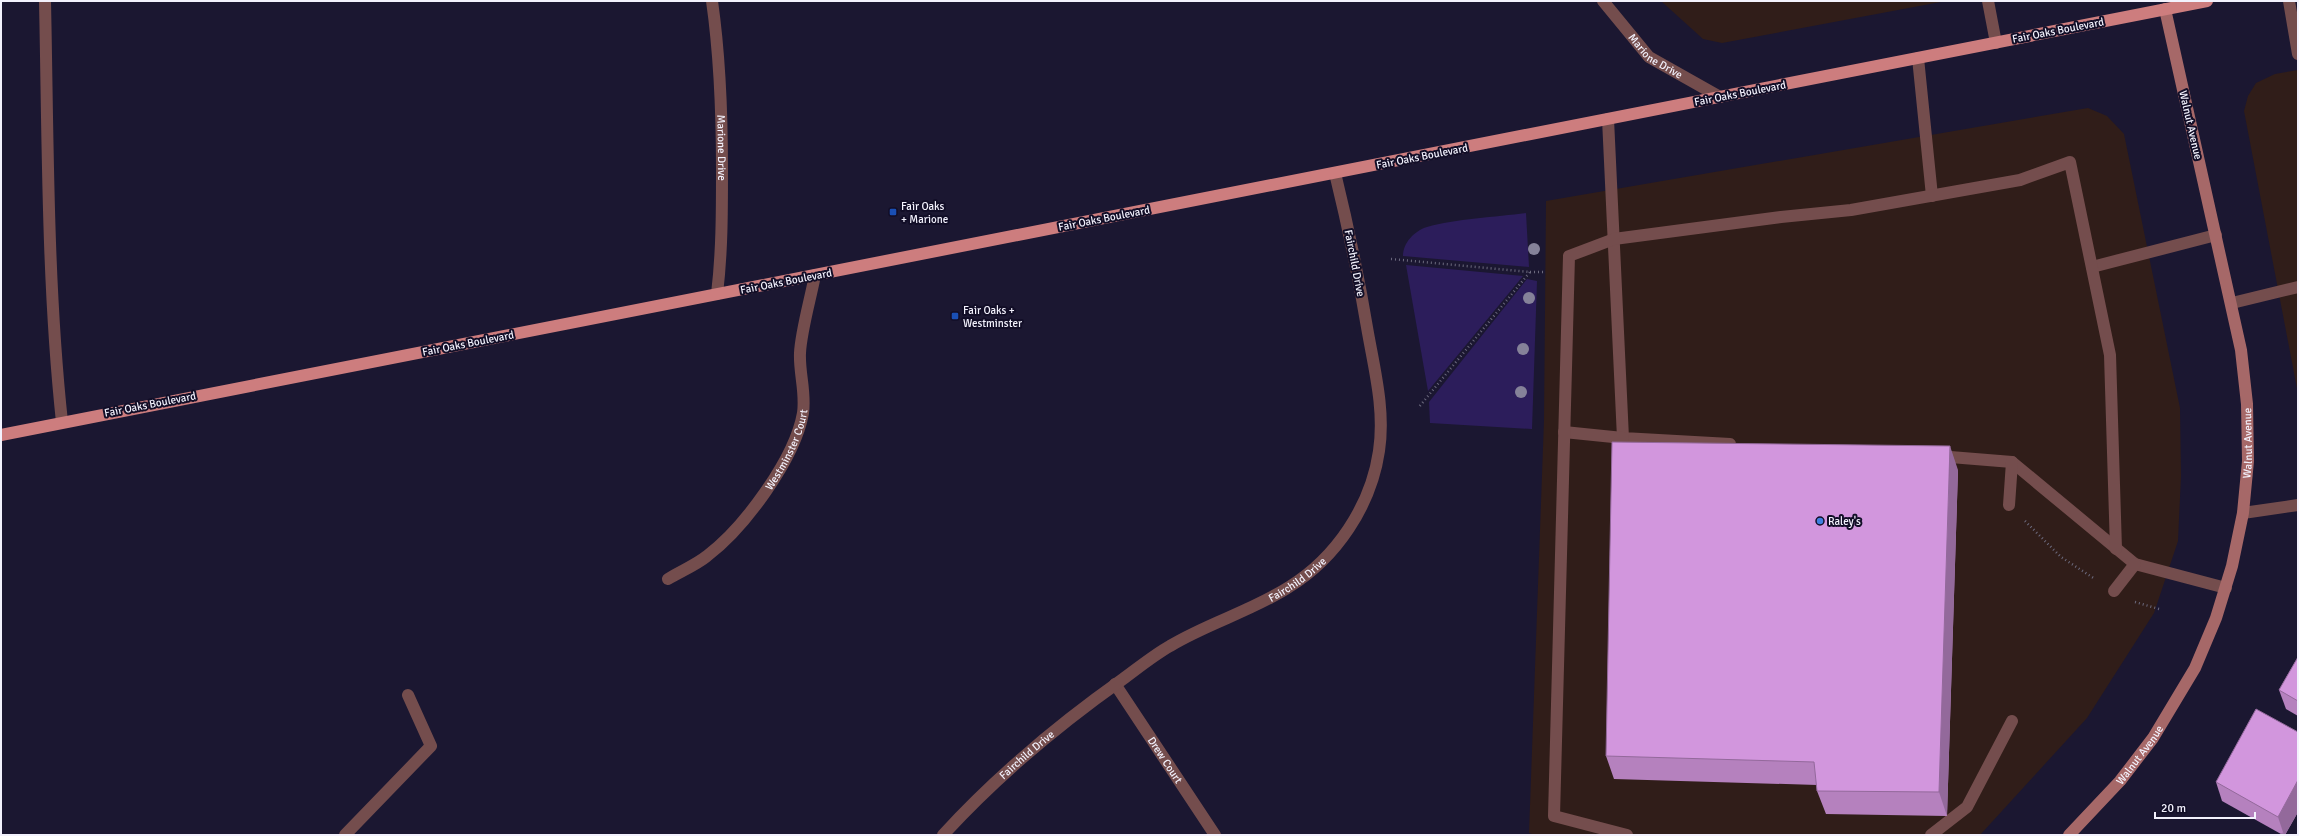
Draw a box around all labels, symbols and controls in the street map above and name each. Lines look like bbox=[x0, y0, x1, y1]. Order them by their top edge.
street label: Fair Oaks Boulevard bbox=[2011, 15, 2105, 46]
street label: Marione Drive bbox=[1626, 31, 1685, 82]
street label: Fair Oaks Boulevard bbox=[1693, 78, 1787, 109]
street label: Walnut Avenue bbox=[2176, 89, 2205, 161]
street label: Marione Drive bbox=[714, 114, 728, 181]
street label: Fair Oaks Boulevard bbox=[1375, 141, 1469, 172]
place label: Fair Oaks + Marione bbox=[901, 200, 948, 226]
street label: Fair Oaks Boulevard bbox=[1057, 203, 1151, 234]
marker: Fair Oaks + Marione bbox=[888, 207, 898, 217]
street label: Fairchild Drive bbox=[1342, 228, 1367, 298]
street label: Fair Oaks Boulevard bbox=[739, 266, 833, 297]
place label: Fair Oaks + Westminster bbox=[963, 304, 1022, 330]
marker: Fair Oaks + Westminster bbox=[950, 311, 960, 321]
street label: Fair Oaks Boulevard bbox=[421, 328, 515, 359]
street label: Fair Oaks Boulevard bbox=[103, 389, 197, 420]
street label: Walnut Avenue bbox=[2240, 408, 2255, 479]
street label: Westminster Court bbox=[763, 409, 810, 493]
place label: Raley's bbox=[1828, 515, 1861, 528]
marker: Raley's bbox=[1815, 516, 1825, 526]
street label: Fairchild Drive bbox=[1266, 555, 1329, 605]
street label: Walnut Avenue bbox=[2114, 723, 2166, 787]
street label: Fairchild Drive bbox=[997, 728, 1057, 782]
street label: Drew Court bbox=[1145, 734, 1185, 786]
scale bar bbox=[2155, 794, 2255, 820]
text: 20 m bbox=[2161, 801, 2186, 816]

